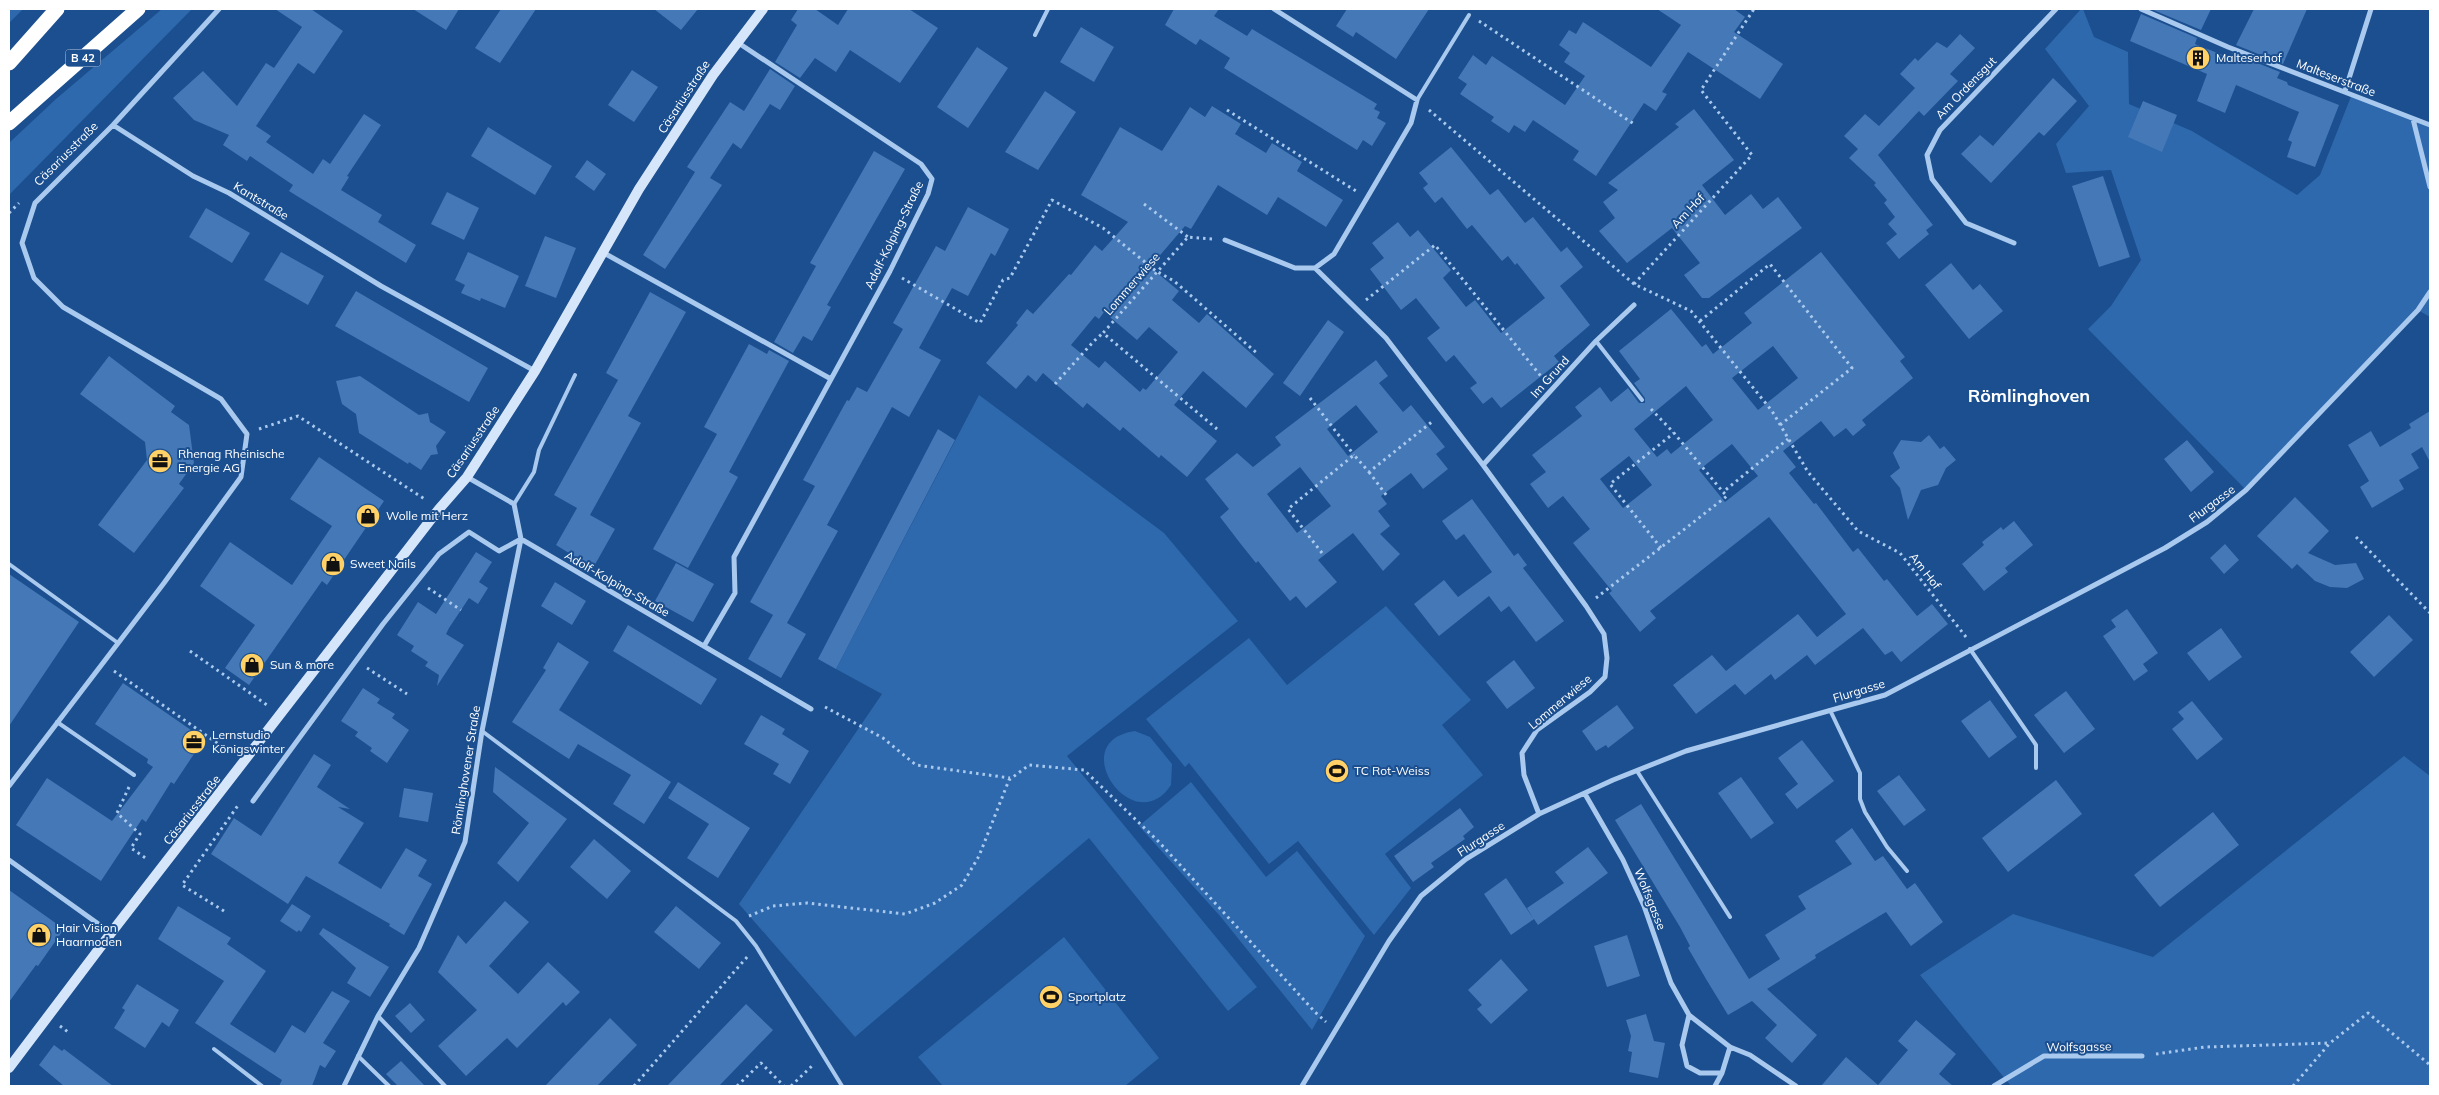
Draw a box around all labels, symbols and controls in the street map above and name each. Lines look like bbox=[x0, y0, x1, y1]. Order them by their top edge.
building icon: Malteserhof bbox=[2185, 45, 2211, 71]
road number: B 42 bbox=[66, 49, 100, 66]
place label: Malteserhof bbox=[2216, 50, 2283, 65]
street label: Am Ordensgut bbox=[1932, 53, 1999, 122]
street label: Malteserstraße bbox=[2294, 56, 2378, 100]
street label: Cäsariusstraße bbox=[654, 57, 713, 136]
street label: Cäsariusstraße bbox=[31, 119, 101, 189]
street label: Kantstraße bbox=[231, 178, 292, 223]
street label: Adolf-Kolping-Straße bbox=[861, 178, 926, 291]
street label: Am Hof bbox=[1668, 189, 1708, 231]
street label: Lommerwiese bbox=[1100, 249, 1163, 318]
street label: Im Grund bbox=[1527, 353, 1572, 401]
district label: Römlinghoven bbox=[1968, 384, 2090, 407]
street label: Cäsariusstraße bbox=[443, 403, 502, 481]
place label: Rhenag Rheinische Energie AG bbox=[178, 446, 285, 475]
office icon: Rhenag Rheinische Energie AG bbox=[147, 448, 173, 474]
street label: Flurgasse bbox=[2186, 481, 2238, 526]
shop icon: Wolle mit Herz bbox=[355, 503, 381, 529]
place label: Wolle mit Herz bbox=[386, 508, 468, 523]
street label: Adolf-Kolping-Straße bbox=[562, 547, 672, 620]
street label: Am Hof bbox=[1906, 549, 1945, 593]
shop icon: Sweet Nails bbox=[320, 551, 346, 577]
place label: Sweet Nails bbox=[350, 556, 416, 571]
shop icon: Sun & more bbox=[239, 652, 265, 678]
place label: Sun & more bbox=[270, 657, 334, 672]
street label: Lommerwiese bbox=[1525, 671, 1594, 732]
street label: Flurgasse bbox=[1831, 676, 1887, 706]
street label: Römlinghovener Straße bbox=[448, 704, 483, 836]
place label: Lernstudio Königswinter bbox=[212, 727, 285, 756]
office icon: Lernstudio Königswinter bbox=[181, 729, 207, 755]
sports icon: TC Rot-Weiss bbox=[1324, 758, 1350, 784]
place label: TC Rot-Weiss bbox=[1354, 763, 1430, 778]
street label: Cäsariusstraße bbox=[160, 772, 223, 848]
street label: Flurgasse bbox=[1454, 818, 1507, 859]
street label: Wolfsgasse bbox=[1631, 866, 1670, 932]
place label: Hair Vision Haarmoden bbox=[56, 920, 122, 949]
shop icon: Hair Vision Haarmoden bbox=[26, 922, 52, 948]
sports icon: Sportplatz bbox=[1038, 984, 1064, 1010]
place label: Sportplatz bbox=[1068, 989, 1126, 1004]
street label: Wolfsgasse bbox=[2046, 1038, 2112, 1055]

